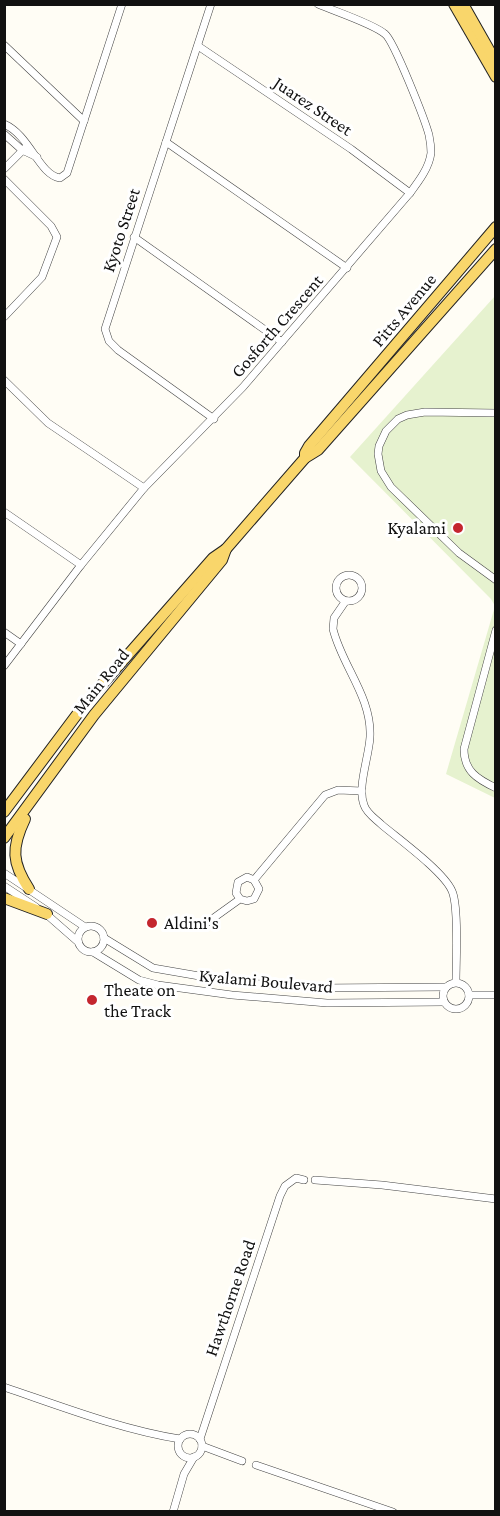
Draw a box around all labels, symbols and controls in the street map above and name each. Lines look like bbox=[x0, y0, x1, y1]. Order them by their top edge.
street label: Juarez Street bbox=[268, 71, 357, 140]
street label: Kyoto Street bbox=[98, 185, 144, 274]
street label: Pitts Avenue bbox=[368, 269, 440, 350]
street label: Gosforth Crescent bbox=[227, 270, 328, 381]
place label: Kyalami bbox=[388, 518, 446, 538]
marker: Kyalami bbox=[451, 521, 465, 535]
street label: Main Road bbox=[69, 644, 133, 717]
place label: Aldini's bbox=[164, 913, 219, 933]
marker: Aldini's bbox=[145, 916, 159, 930]
street label: Kyalami Boulevard bbox=[198, 965, 334, 997]
place label: Theate on the Track bbox=[104, 980, 176, 1021]
marker: Theate on the Track bbox=[85, 993, 99, 1007]
street label: Hawthorne Road bbox=[201, 1237, 259, 1359]

